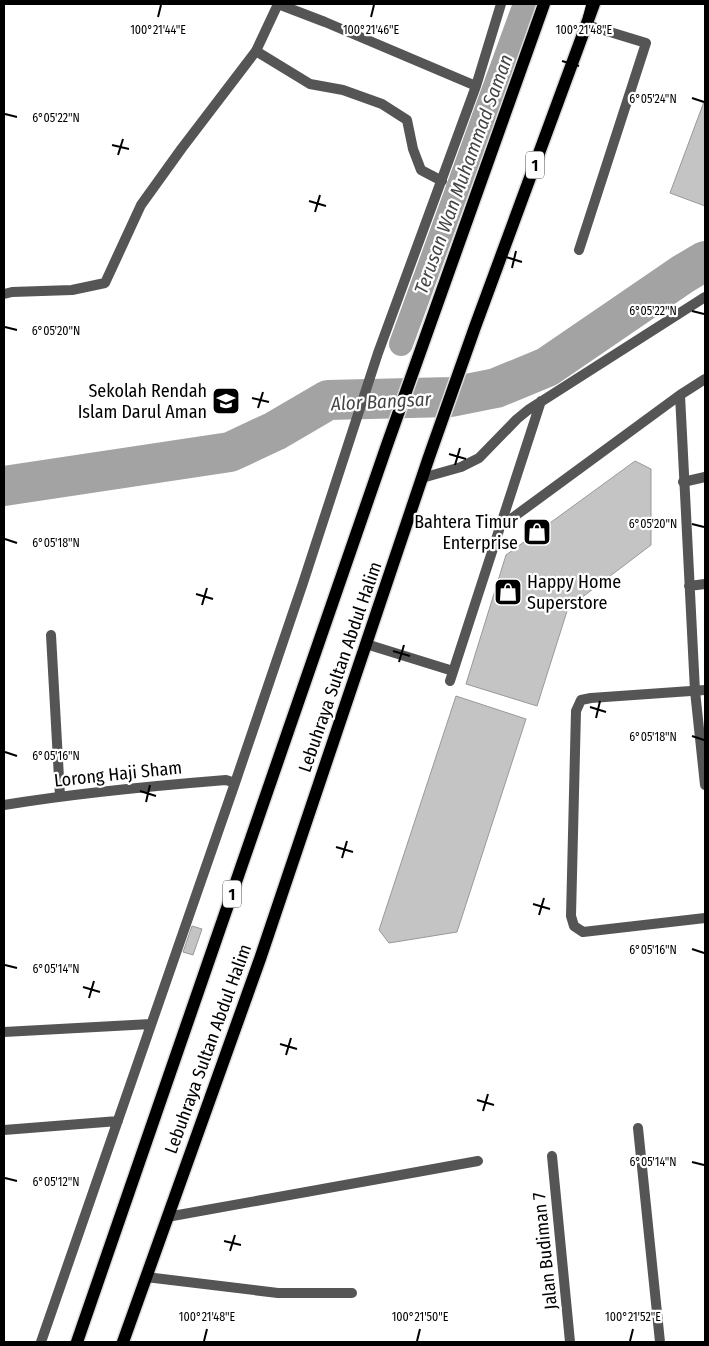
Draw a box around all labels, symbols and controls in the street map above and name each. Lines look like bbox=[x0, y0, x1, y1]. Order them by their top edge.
text: 100°21'44"E bbox=[130, 23, 186, 37]
text: 100°21'46"E bbox=[343, 23, 399, 37]
text: 100°21'48"E bbox=[556, 23, 612, 37]
water label: Terusan Wan Muhammad Saman bbox=[409, 51, 518, 297]
text: 6°05'24"N bbox=[629, 92, 677, 106]
text: 6°05'22"N bbox=[32, 111, 80, 125]
road number: 1 bbox=[526, 152, 544, 178]
text: 6°05'22"N bbox=[629, 304, 677, 318]
text: 6°05'20"N bbox=[32, 324, 80, 338]
place label: Sekolah Rendah Islam Darul Aman bbox=[78, 380, 207, 423]
school or university icon: Sekolah Rendah Islam Darul Aman bbox=[211, 386, 241, 416]
water label: Alor Bangsar bbox=[329, 387, 433, 416]
place label: Bahtera Timur Enterprise bbox=[414, 511, 519, 554]
shop icon: Bahtera Timur Enterprise bbox=[522, 517, 552, 547]
text: 6°05'20"N bbox=[629, 517, 677, 531]
text: 6°05'18"N bbox=[32, 536, 80, 550]
street label: Lebuhraya Sultan Abdul Halim bbox=[294, 559, 386, 775]
place label: Happy Home Superstore bbox=[527, 571, 621, 614]
shop icon: Happy Home Superstore bbox=[493, 577, 523, 607]
text: 6°05'18"N bbox=[629, 730, 677, 744]
text: 6°05'16"N bbox=[32, 749, 80, 763]
street label: Lorong Haji Sham bbox=[53, 756, 183, 792]
road number: 1 bbox=[223, 881, 241, 908]
street label: Lebuhraya Sultan Abdul Halim bbox=[160, 941, 256, 1157]
text: 6°05'16"N bbox=[629, 943, 677, 957]
text: 6°05'14"N bbox=[33, 962, 80, 976]
text: 6°05'14"N bbox=[630, 1155, 677, 1169]
text: 6°05'12"N bbox=[32, 1175, 80, 1189]
street label: Jalan Budiman 7 bbox=[528, 1191, 562, 1311]
text: 100°21'48"E bbox=[179, 1310, 235, 1324]
text: 100°21'50"E bbox=[392, 1310, 449, 1324]
text: 100°21'52"E bbox=[605, 1310, 661, 1324]

